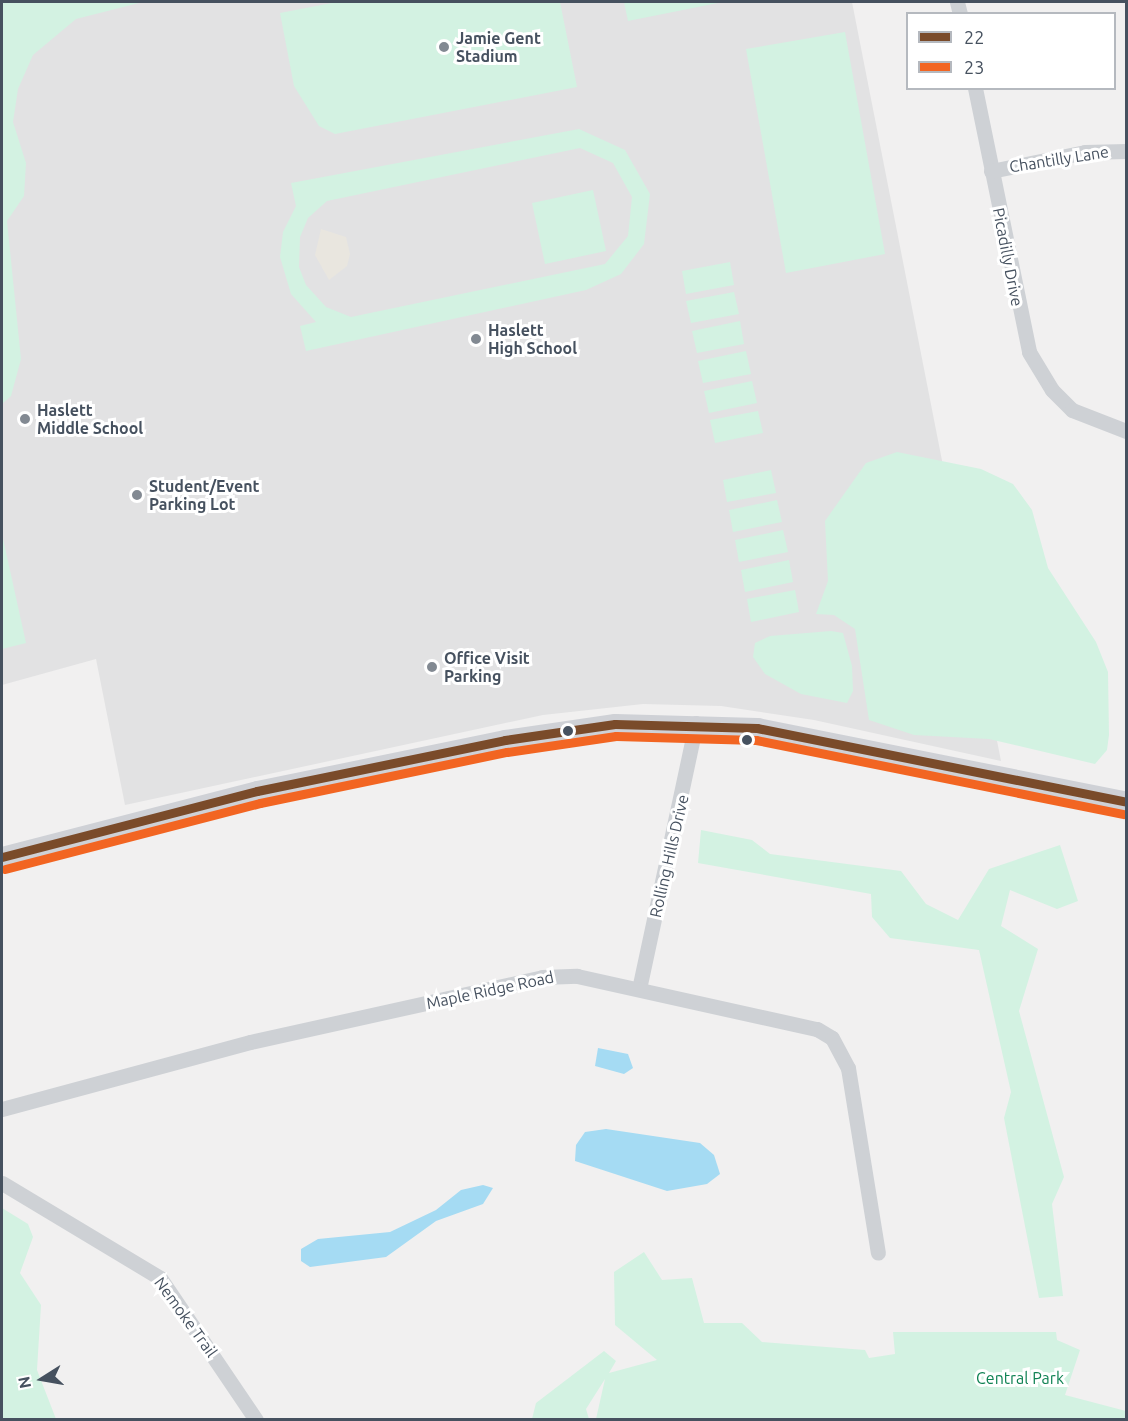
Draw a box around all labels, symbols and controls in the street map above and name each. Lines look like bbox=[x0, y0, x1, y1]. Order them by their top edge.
legend bbox=[906, 12, 1116, 90]
text: 22 bbox=[964, 27, 984, 47]
place label: Jamie Gent Stadium bbox=[456, 28, 541, 66]
marker: Jamie Gent Stadium bbox=[437, 40, 451, 54]
text: 23 bbox=[964, 57, 984, 77]
street label: Chantilly Lane bbox=[1008, 142, 1110, 176]
street label: Picadilly Drive bbox=[989, 206, 1027, 308]
place label: Haslett High School bbox=[488, 320, 577, 358]
marker: Haslett High School bbox=[469, 332, 483, 346]
place label: Haslett Middle School bbox=[37, 400, 143, 438]
marker: Haslett Middle School bbox=[18, 412, 32, 426]
place label: Student/Event Parking Lot bbox=[149, 476, 259, 514]
marker: Student/Event Parking Lot bbox=[130, 488, 144, 502]
place label: Office Visit Parking bbox=[444, 648, 530, 686]
marker: Office Visit Parking bbox=[425, 660, 439, 674]
unlabelled marker bbox=[562, 725, 574, 737]
unlabelled marker bbox=[741, 734, 753, 746]
street label: Rolling Hills Drive bbox=[646, 793, 692, 919]
street label: Maple Ridge Road bbox=[424, 967, 556, 1013]
street label: Nemoke Trail bbox=[150, 1273, 222, 1361]
north arrow bbox=[12, 1349, 72, 1409]
park label: Central Park bbox=[976, 1368, 1064, 1388]
text: N bbox=[14, 1375, 34, 1390]

